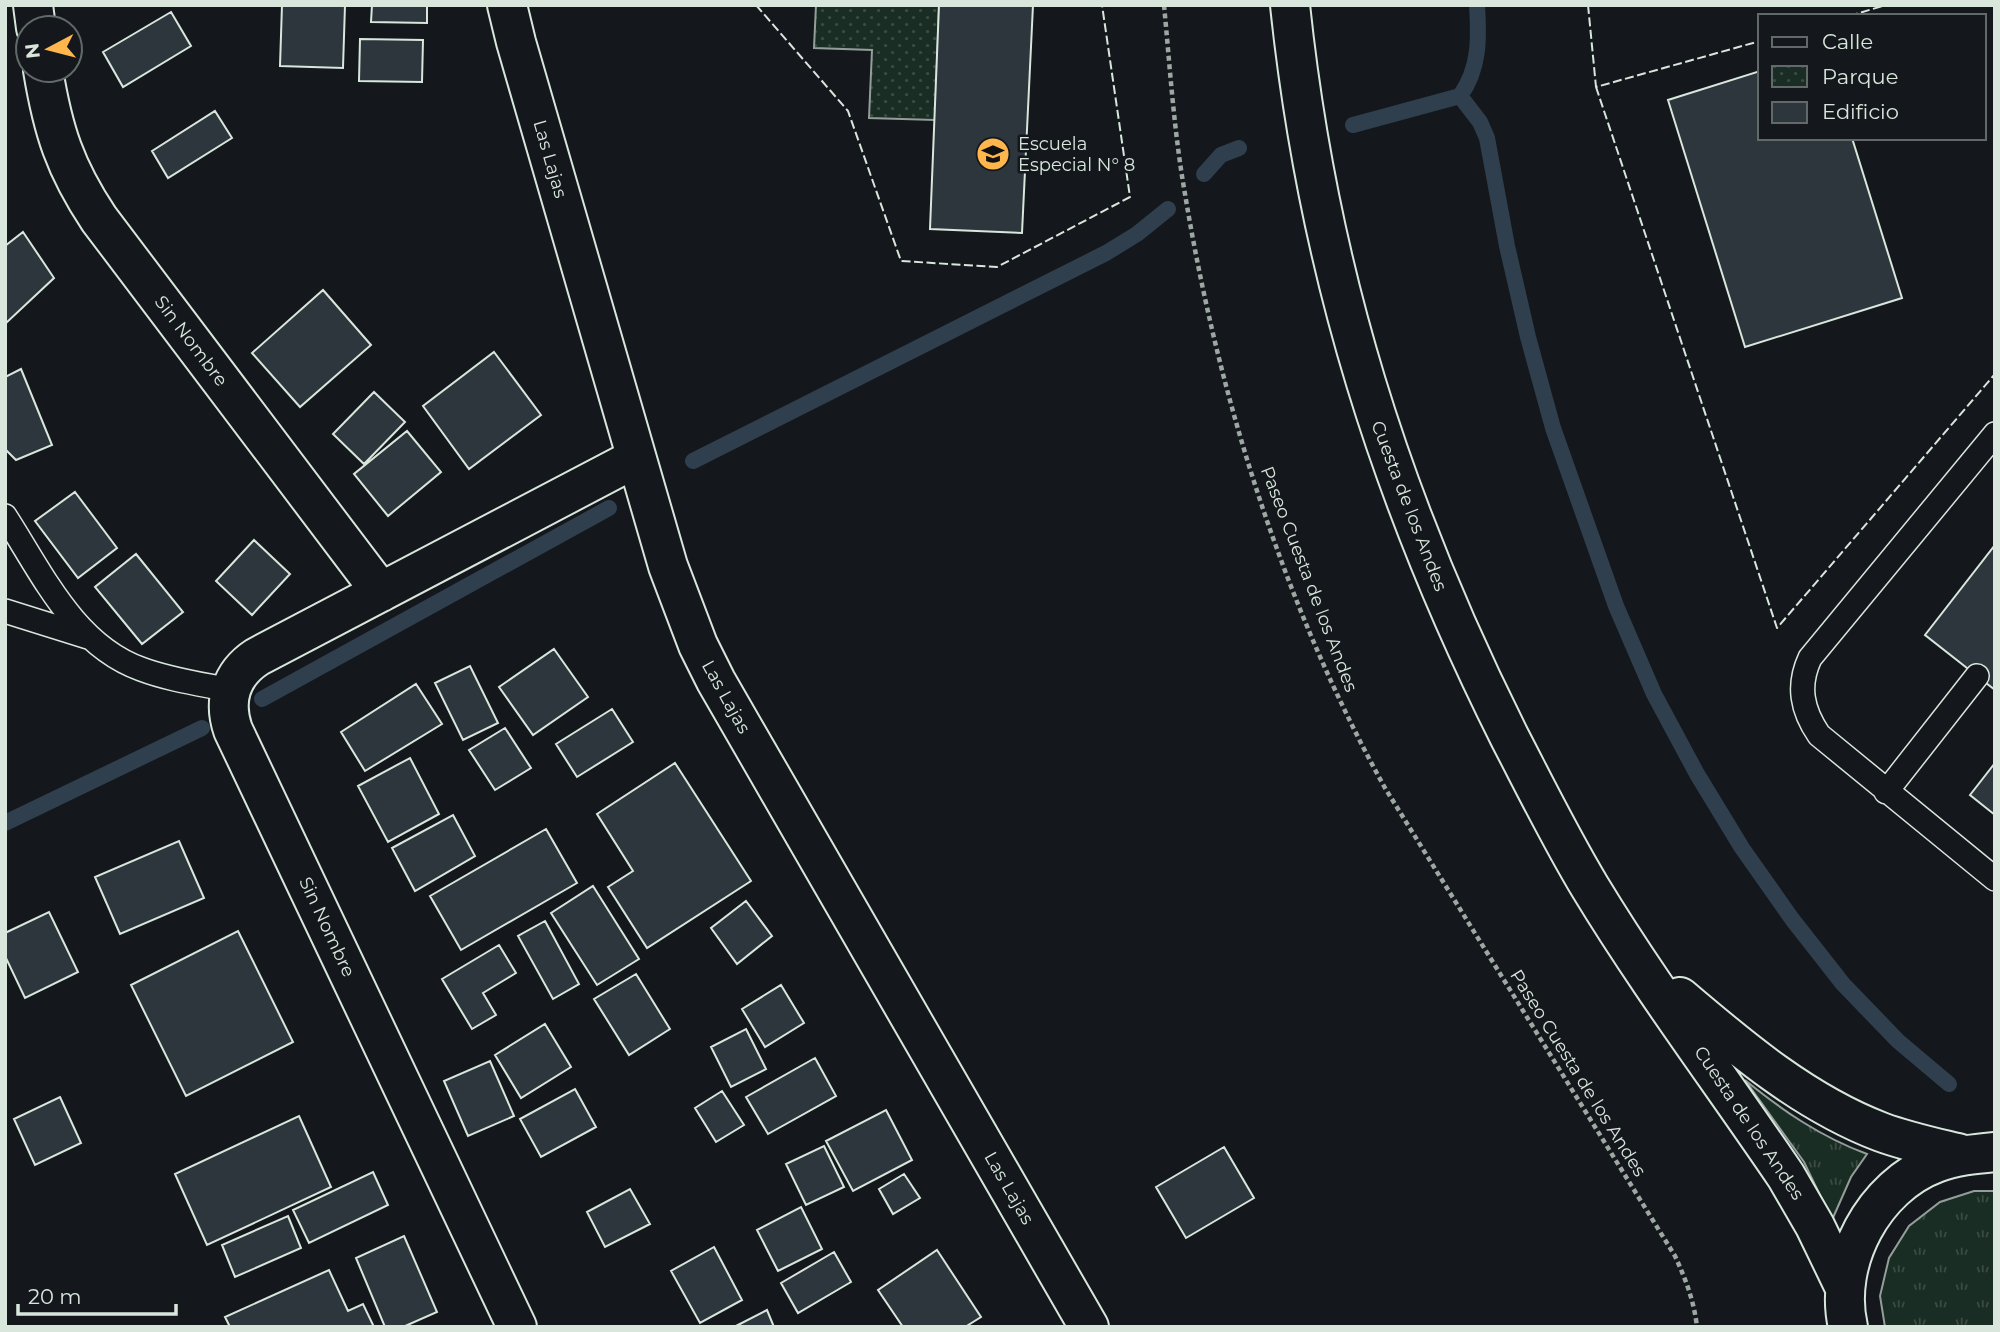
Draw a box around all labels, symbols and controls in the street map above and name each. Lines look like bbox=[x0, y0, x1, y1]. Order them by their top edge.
north arrow bbox=[14, 14, 84, 84]
legend bbox=[1758, 14, 1986, 140]
text: Calle bbox=[1822, 29, 1873, 54]
text: N bbox=[20, 42, 45, 60]
text: Parque bbox=[1822, 64, 1898, 89]
text: Edificio bbox=[1822, 99, 1899, 124]
street label: Las Lajas bbox=[528, 117, 572, 201]
place label: Escuela Especial N° 8 bbox=[1018, 133, 1135, 176]
school or university icon: Escuela Especial N° 8 bbox=[974, 135, 1012, 173]
street label: Sin Nombre bbox=[150, 291, 232, 391]
street label: Cuesta de los Andes bbox=[1366, 418, 1452, 595]
street label: Paseo Cuesta de los Andes bbox=[1256, 463, 1362, 695]
street label: Las Lajas bbox=[697, 657, 755, 738]
street label: Sin Nombre bbox=[294, 873, 360, 981]
street label: Paseo Cuesta de los Andes bbox=[1505, 966, 1651, 1181]
street label: Cuesta de los Andes bbox=[1689, 1042, 1809, 1204]
street label: Las Lajas bbox=[979, 1148, 1039, 1228]
scale bar bbox=[18, 1272, 175, 1316]
text: 20 m bbox=[28, 1284, 82, 1309]

